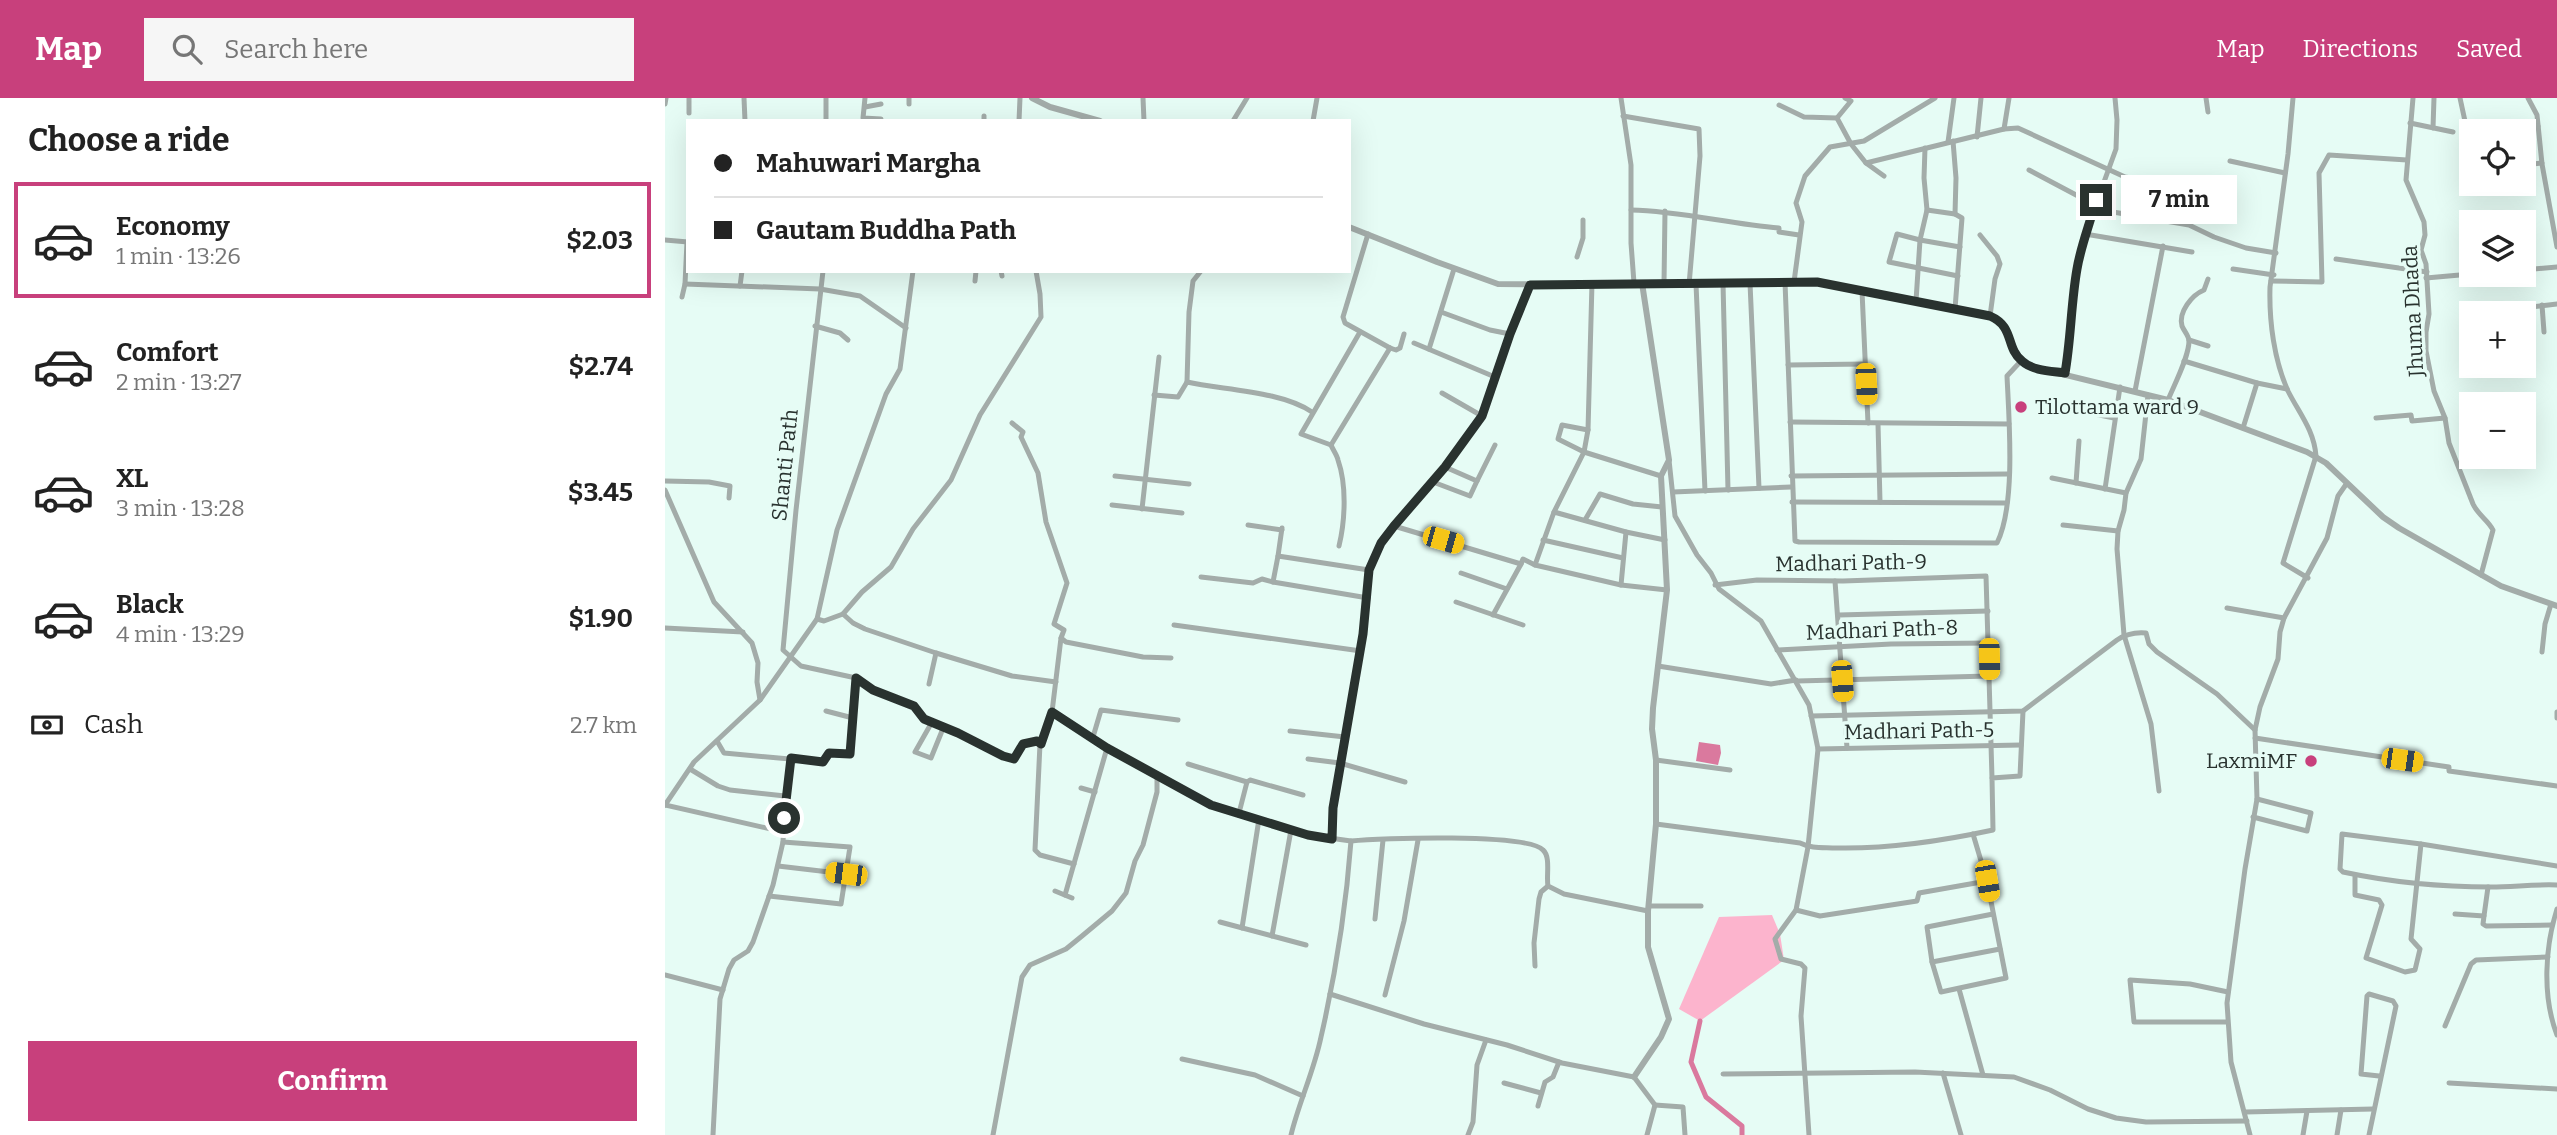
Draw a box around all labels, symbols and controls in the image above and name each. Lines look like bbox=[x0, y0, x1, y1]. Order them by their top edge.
search box bbox=[144, 18, 634, 81]
text: Map bbox=[35, 29, 102, 69]
icon: search bbox=[168, 30, 206, 68]
text: Search here bbox=[224, 34, 368, 65]
text: Map bbox=[2216, 35, 2265, 63]
text: Directions bbox=[2303, 35, 2418, 63]
text: Saved bbox=[2456, 35, 2522, 63]
map controls bbox=[2459, 119, 2536, 469]
button: locate bbox=[2459, 119, 2536, 196]
text: Choose a ride bbox=[28, 121, 229, 159]
text: Mahuwari Margha bbox=[756, 148, 981, 179]
callout: 7 min bbox=[2121, 176, 2236, 224]
route end bbox=[2080, 184, 2112, 216]
text: 7 min bbox=[2149, 185, 2209, 213]
icon: car bbox=[32, 209, 95, 272]
button: layers bbox=[2459, 210, 2536, 287]
text: Economy bbox=[116, 211, 230, 242]
text: Gautam Buddha Path bbox=[756, 215, 1016, 246]
text: $2.03 bbox=[566, 225, 633, 256]
text: 1 min · 13:26 bbox=[116, 242, 241, 270]
street label: Jhuma Dhada bbox=[2397, 244, 2429, 379]
button: + bbox=[2459, 301, 2536, 378]
icon: car bbox=[32, 335, 95, 398]
text: Comfort bbox=[116, 337, 219, 368]
text: $2.74 bbox=[569, 351, 633, 382]
car bbox=[1855, 362, 1878, 406]
text: 2 min · 13:27 bbox=[116, 368, 242, 396]
button: − bbox=[2459, 392, 2536, 469]
place label: Tilottama ward 9 bbox=[2035, 394, 2199, 420]
marker: Tilottama ward 9 bbox=[2013, 399, 2029, 415]
street label: Shanti Path bbox=[766, 408, 804, 522]
icon: car bbox=[32, 461, 95, 524]
text: XL bbox=[116, 463, 148, 494]
text: $3.45 bbox=[568, 477, 633, 508]
text: 3 min · 13:28 bbox=[116, 494, 245, 522]
car bbox=[1420, 524, 1467, 556]
street label: Madhari Path-9 bbox=[1775, 549, 1927, 577]
icon: car bbox=[32, 587, 95, 650]
text: Black bbox=[116, 589, 184, 620]
text: $1.90 bbox=[569, 603, 633, 634]
street label: Madhari Path-8 bbox=[1805, 614, 1959, 646]
text: 4 min · 13:29 bbox=[116, 620, 245, 648]
car bbox=[1979, 638, 2000, 680]
car bbox=[1831, 659, 1854, 703]
icon: cash bbox=[28, 706, 66, 744]
text: Cash bbox=[84, 709, 143, 740]
text: 2.7 km bbox=[570, 711, 637, 739]
street label: Madhari Path-5 bbox=[1844, 717, 1994, 745]
car bbox=[2380, 747, 2425, 773]
place label: LaxmiMF bbox=[2206, 748, 2297, 774]
marker: LaxmiMF bbox=[2303, 753, 2319, 769]
route start bbox=[768, 802, 800, 834]
car bbox=[1974, 858, 2001, 904]
car bbox=[824, 861, 869, 887]
button: Confirm bbox=[28, 1041, 637, 1121]

